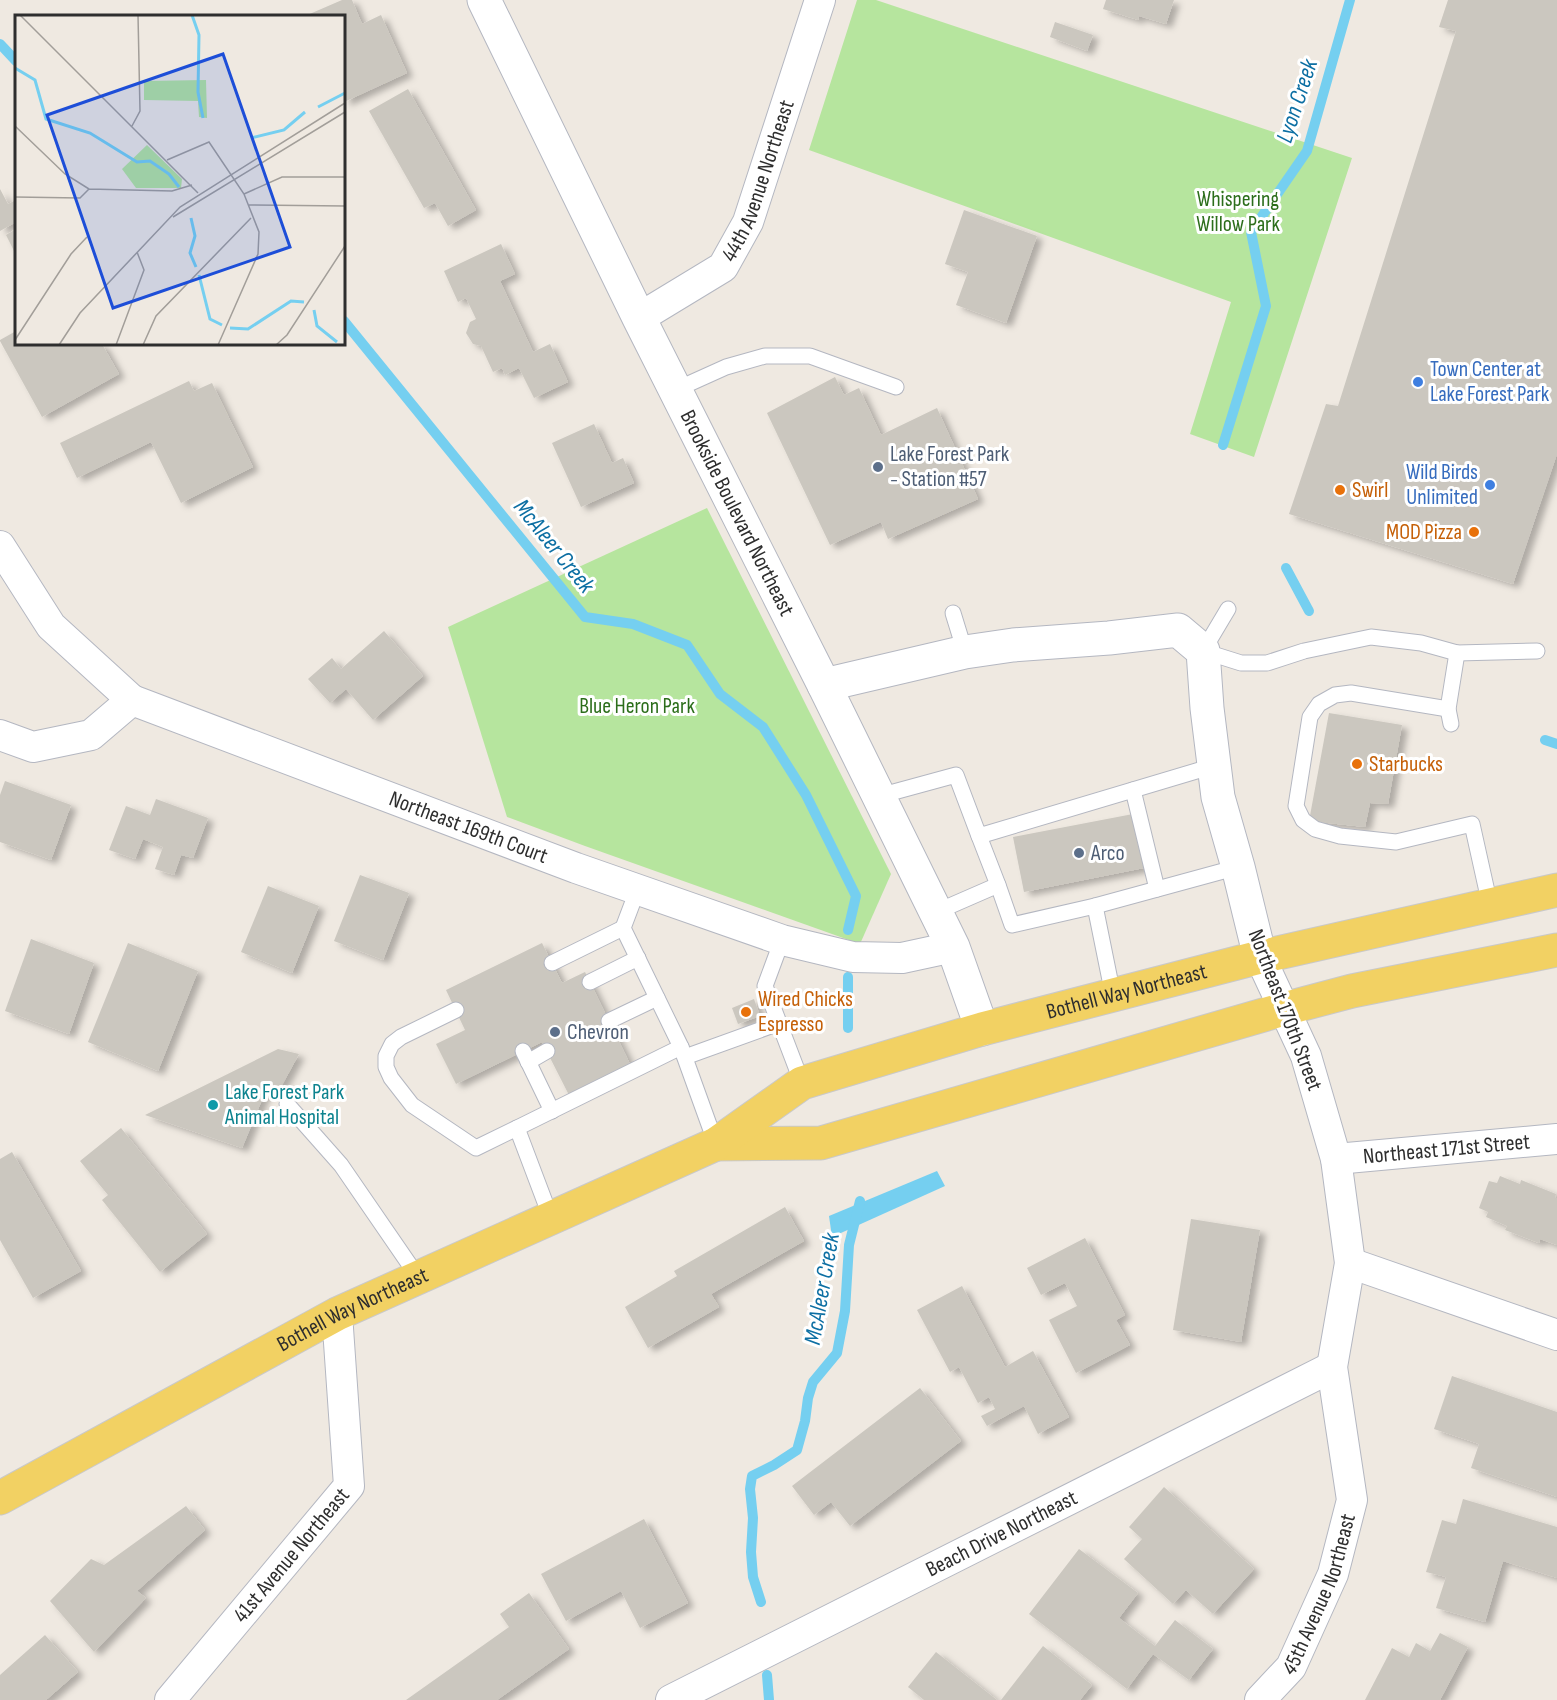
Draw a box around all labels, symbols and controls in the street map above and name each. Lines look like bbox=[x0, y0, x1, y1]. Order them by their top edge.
inset map bbox=[15, 15, 345, 345]
water label: Lyon Creek bbox=[1270, 55, 1324, 146]
street label: 44th Avenue Northeast bbox=[715, 96, 800, 266]
park label: Whispering Willow Park bbox=[1196, 186, 1280, 238]
place label: Town Center at Lake Forest Park bbox=[1430, 356, 1550, 408]
marker: Town Center at Lake Forest Park bbox=[1411, 375, 1425, 389]
street label: Brookside Boulevard Northeast bbox=[674, 405, 801, 621]
place label: Lake Forest Park - Station #57 bbox=[890, 441, 1010, 493]
place label: Wild Birds Unlimited bbox=[1406, 459, 1478, 511]
marker: Lake Forest Park - Station #57 bbox=[871, 460, 885, 474]
place label: Swirl bbox=[1352, 477, 1388, 504]
marker: Wild Birds Unlimited bbox=[1483, 478, 1497, 492]
marker: Swirl bbox=[1333, 483, 1347, 497]
water label: McAleer Creek bbox=[507, 493, 601, 600]
place label: MOD Pizza bbox=[1386, 519, 1462, 546]
marker: MOD Pizza bbox=[1467, 525, 1481, 539]
park label: Blue Heron Park bbox=[579, 693, 695, 720]
place label: Starbucks bbox=[1369, 751, 1443, 778]
marker: Starbucks bbox=[1350, 757, 1364, 771]
street label: Northeast 169th Court bbox=[385, 785, 552, 870]
place label: Arco bbox=[1090, 840, 1125, 867]
marker: Arco bbox=[1072, 846, 1086, 860]
street label: Northeast 170th Street bbox=[1242, 925, 1328, 1095]
street label: Bothell Way Northeast bbox=[1043, 958, 1210, 1025]
place label: Wired Chicks Espresso bbox=[758, 986, 853, 1038]
marker: Wired Chicks Espresso bbox=[739, 1005, 753, 1019]
place label: Chevron bbox=[567, 1019, 629, 1046]
marker: Chevron bbox=[548, 1025, 562, 1039]
place label: Lake Forest Park Animal Hospital bbox=[224, 1079, 345, 1131]
marker: Lake Forest Park Animal Hospital bbox=[206, 1098, 220, 1112]
street label: Northeast 171st Street bbox=[1362, 1128, 1531, 1170]
water label: McAleer Creek bbox=[798, 1230, 846, 1347]
street label: Bothell Way Northeast bbox=[272, 1261, 433, 1358]
street label: 41st Avenue Northeast bbox=[227, 1482, 356, 1628]
street label: Beach Drive Northeast bbox=[921, 1484, 1082, 1583]
street label: 45th Avenue Northeast bbox=[1277, 1511, 1362, 1681]

